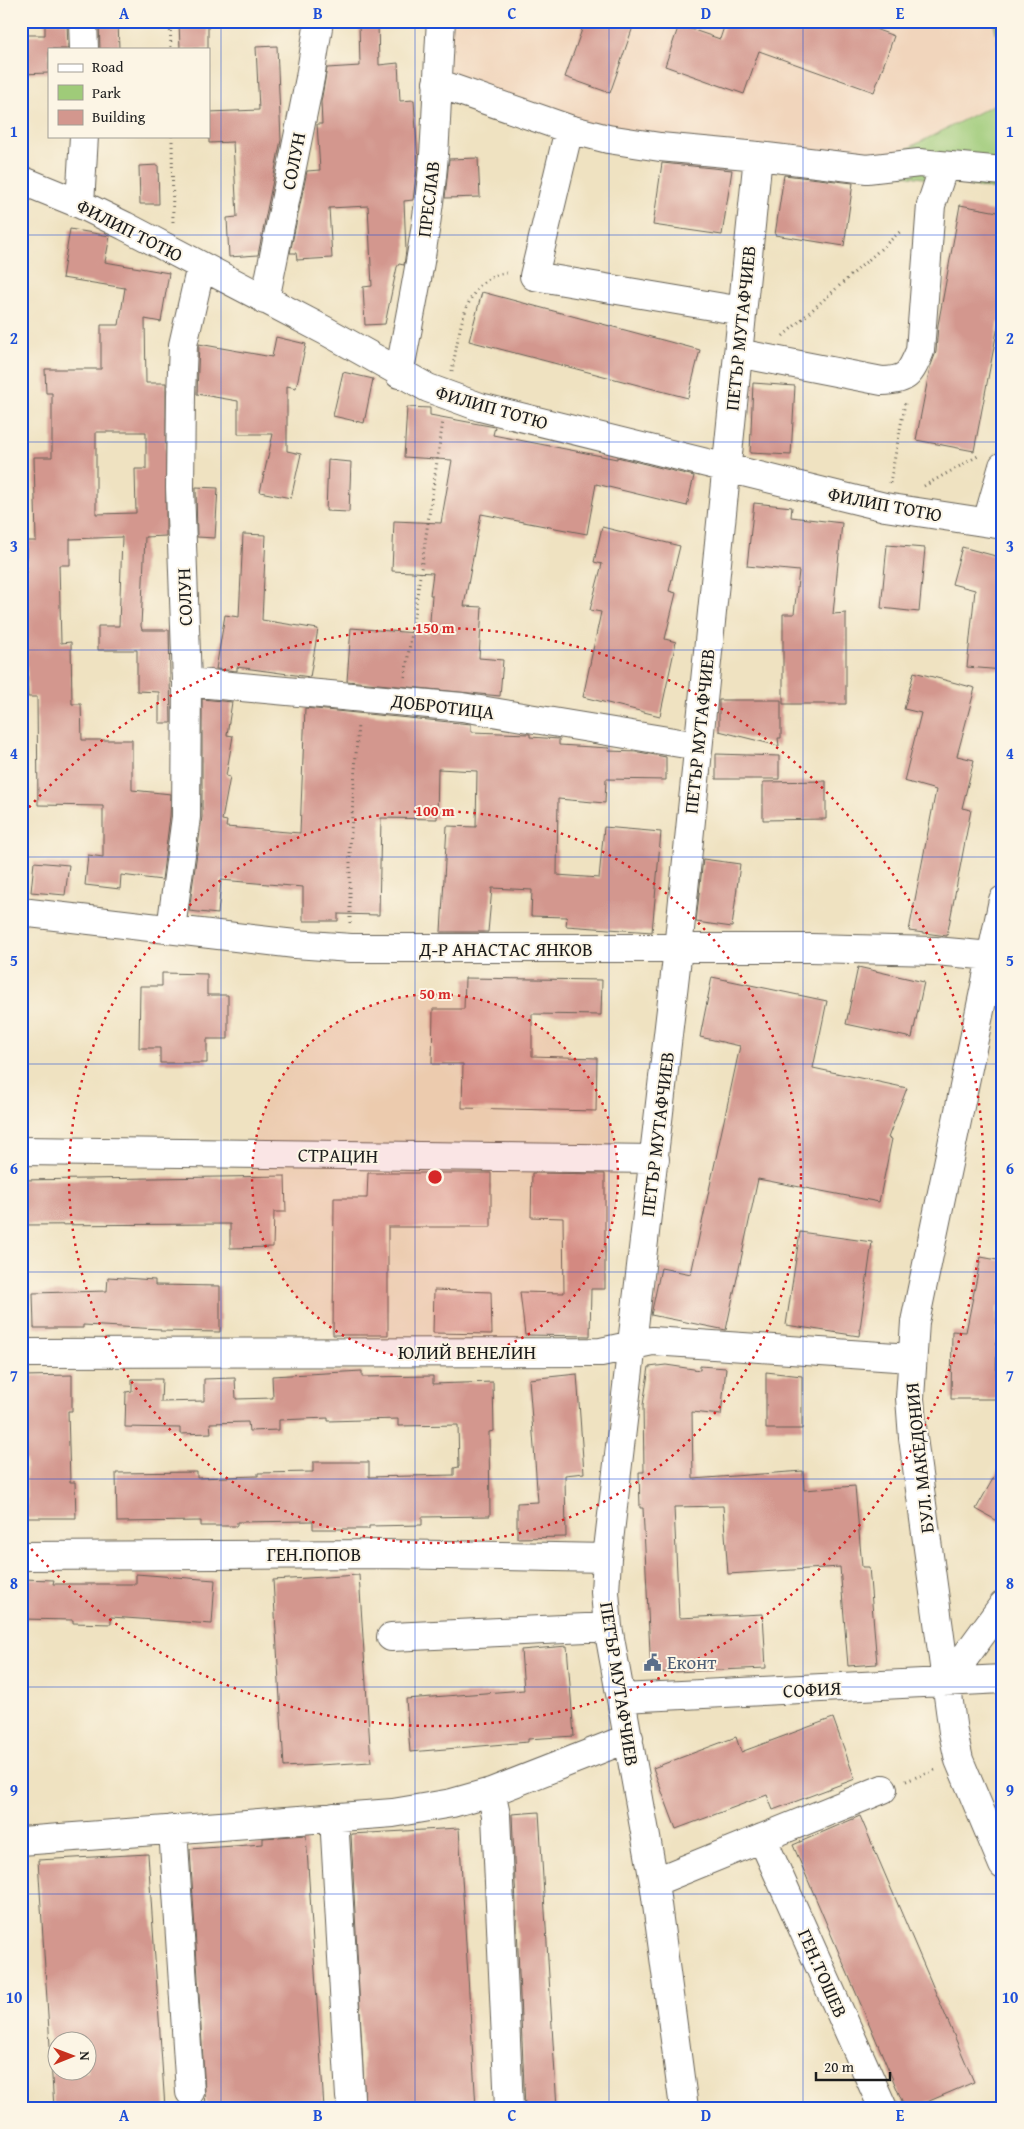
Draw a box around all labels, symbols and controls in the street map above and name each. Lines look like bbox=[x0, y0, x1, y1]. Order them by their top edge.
text: A bbox=[119, 1, 130, 25]
text: B bbox=[313, 1, 323, 25]
text: C bbox=[507, 1, 517, 25]
text: D bbox=[701, 1, 711, 25]
text: E bbox=[896, 1, 905, 25]
legend bbox=[48, 48, 210, 138]
text: Road bbox=[92, 56, 123, 77]
text: Park bbox=[92, 82, 121, 103]
text: Building bbox=[92, 106, 146, 127]
text: 1 bbox=[10, 119, 18, 143]
text: 1 bbox=[1006, 119, 1014, 143]
street label: СОЛУН bbox=[274, 130, 312, 192]
street label: ПРЕСЛАВ bbox=[409, 159, 447, 239]
street label: ФИЛИП ТОТЮ bbox=[72, 191, 188, 269]
street label: ПЕТЪР МУТАФЧИЕВ bbox=[717, 244, 763, 412]
text: 2 bbox=[10, 326, 18, 350]
text: 2 bbox=[1006, 326, 1014, 350]
street label: ФИЛИП ТОТЮ bbox=[433, 378, 551, 436]
street label: ФИЛИП ТОТЮ bbox=[826, 479, 944, 529]
text: 3 bbox=[10, 534, 18, 558]
text: 3 bbox=[1006, 534, 1014, 558]
street label: СОЛУН bbox=[169, 567, 199, 627]
text: 150 m bbox=[415, 617, 455, 638]
street label: ПЕТЪР МУТАФЧИЕВ bbox=[676, 647, 722, 815]
street label: ДОБРОТИЦА bbox=[389, 686, 496, 726]
text: 4 bbox=[10, 741, 18, 765]
text: 4 bbox=[1006, 741, 1014, 765]
text: 100 m bbox=[415, 800, 455, 821]
street label: Д-Р АНАСТАС ЯНКОВ bbox=[418, 935, 593, 963]
text: 5 bbox=[10, 948, 18, 972]
text: 5 bbox=[1006, 948, 1014, 972]
text: 50 m bbox=[419, 983, 451, 1004]
street label: ПЕТЪР МУТАФЧИЕВ bbox=[633, 1050, 681, 1218]
street label: СТРАЦИН bbox=[298, 1140, 378, 1170]
text: 6 bbox=[10, 1156, 18, 1180]
text: 6 bbox=[1006, 1156, 1014, 1180]
centre of rings bbox=[426, 1168, 444, 1186]
street label: ЮЛИЙ ВЕНЕЛИН bbox=[398, 1338, 536, 1366]
text: 7 bbox=[10, 1363, 18, 1387]
text: 7 bbox=[1006, 1363, 1014, 1387]
street label: БУЛ. МАКЕДОНИЯ bbox=[897, 1381, 941, 1535]
street label: ГЕН.ПОПОВ bbox=[267, 1540, 361, 1568]
text: 8 bbox=[10, 1571, 18, 1595]
text: 8 bbox=[1006, 1571, 1014, 1595]
street label: ПЕТЪР МУТАФЧИЕВ bbox=[593, 1600, 647, 1768]
place label: Еконт bbox=[667, 1648, 717, 1676]
public building icon: Еконт bbox=[643, 1652, 663, 1672]
street label: СОФИЯ bbox=[782, 1673, 842, 1705]
text: 9 bbox=[10, 1778, 18, 1802]
text: 9 bbox=[1006, 1778, 1014, 1802]
street label: ГЕН.ТОШЕВ bbox=[791, 1924, 855, 2022]
text: 10 bbox=[6, 1985, 22, 2009]
text: 10 bbox=[1002, 1985, 1018, 2009]
north arrow bbox=[48, 2032, 98, 2082]
scale bar bbox=[816, 2049, 890, 2081]
text: N bbox=[75, 2051, 95, 2061]
text: 20 m bbox=[824, 2056, 855, 2077]
text: A bbox=[119, 2103, 130, 2127]
text: B bbox=[313, 2103, 323, 2127]
text: C bbox=[507, 2103, 517, 2127]
text: D bbox=[701, 2103, 711, 2127]
text: E bbox=[896, 2103, 905, 2127]

